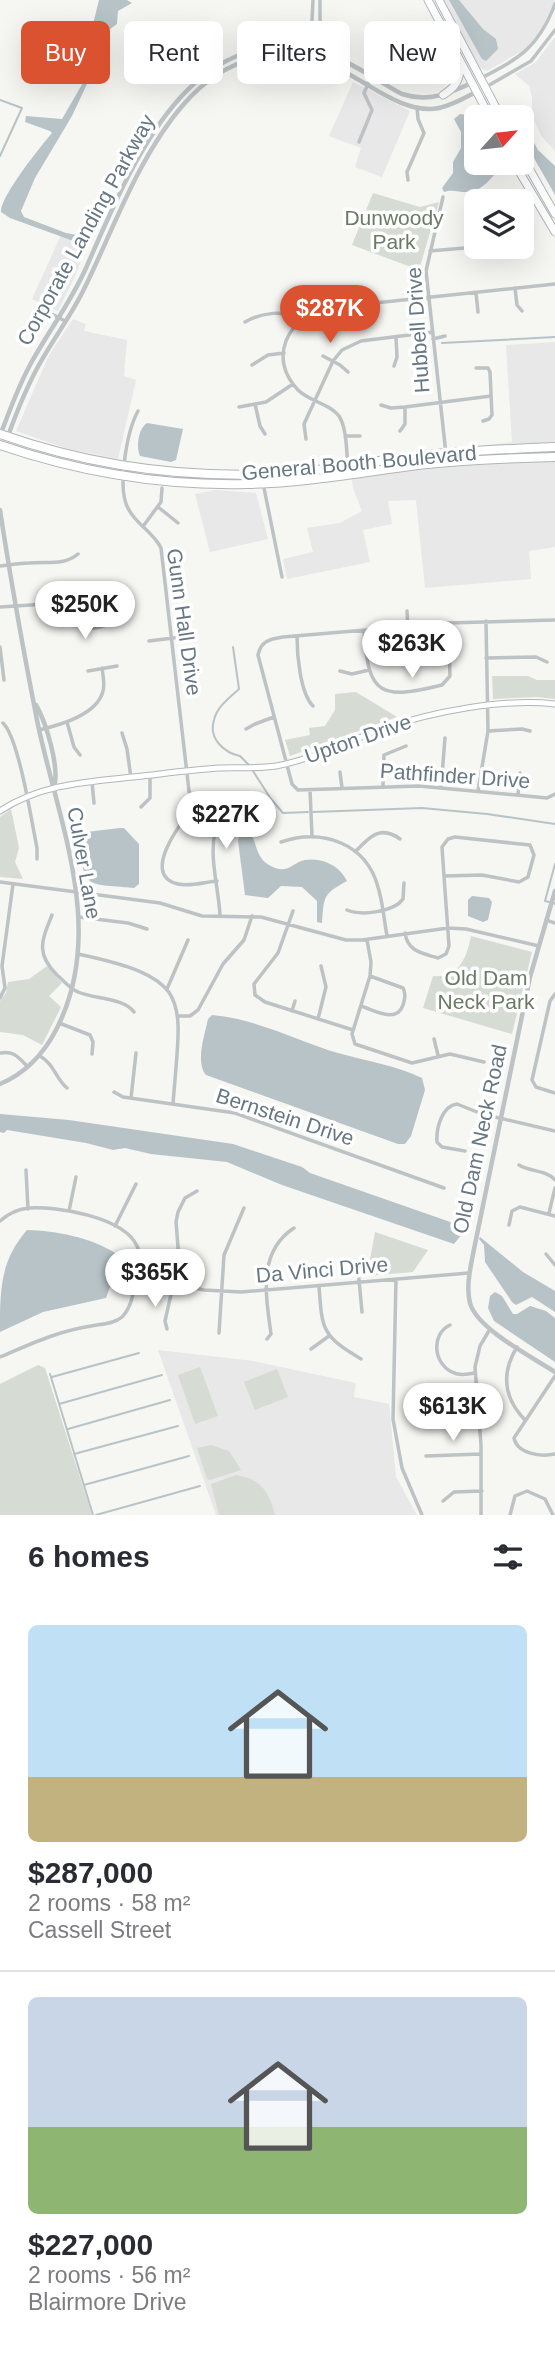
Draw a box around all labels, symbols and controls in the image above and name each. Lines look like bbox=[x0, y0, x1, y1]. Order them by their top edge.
chip: Buy bbox=[21, 21, 110, 84]
chip: Rent bbox=[124, 21, 223, 84]
chip: Filters bbox=[237, 21, 350, 84]
chip: New bbox=[364, 21, 460, 84]
north arrow bbox=[464, 105, 534, 175]
map controls bbox=[464, 105, 534, 259]
street label: Corporate Landing Parkway bbox=[12, 110, 159, 349]
button: layers bbox=[464, 189, 534, 259]
park label: Dunwoody Park bbox=[344, 206, 444, 253]
street label: Hubbell Drive bbox=[402, 266, 433, 394]
pin: $287K bbox=[281, 286, 379, 345]
text: $287K bbox=[296, 295, 364, 321]
street label: General Booth Boulevard bbox=[240, 441, 477, 484]
street label: Gunn Hall Drive bbox=[163, 547, 206, 697]
pin: $250K bbox=[36, 582, 134, 641]
text: $250K bbox=[51, 591, 119, 617]
pin: $263K bbox=[363, 620, 461, 680]
text: $263K bbox=[378, 630, 446, 656]
street label: Upton Drive bbox=[302, 710, 414, 767]
street label: Pathfinder Drive bbox=[379, 759, 531, 792]
pin: $227K bbox=[177, 792, 275, 851]
text: $227K bbox=[192, 801, 260, 827]
street label: Culver Lane bbox=[63, 805, 106, 921]
park label: Old Dam Neck Park bbox=[438, 966, 535, 1013]
street label: Old Dam Neck Road bbox=[448, 1042, 511, 1235]
street label: Bernstein Drive bbox=[213, 1083, 357, 1150]
pin: $365K bbox=[106, 1250, 204, 1309]
street label: Da Vinci Drive bbox=[255, 1252, 389, 1287]
text: $365K bbox=[121, 1259, 189, 1285]
pin: $613K bbox=[404, 1384, 502, 1443]
text: $613K bbox=[419, 1393, 487, 1419]
icon: filters bbox=[489, 1538, 527, 1576]
text: 6 homes bbox=[28, 1540, 150, 1573]
icon: home bbox=[215, 1671, 341, 1797]
text: $287,000 bbox=[28, 1856, 153, 1889]
text: 2 rooms · 58 m² bbox=[28, 1890, 190, 1916]
text: Cassell Street bbox=[28, 1917, 171, 1943]
icon: home bbox=[215, 2043, 341, 2169]
text: $227,000 bbox=[28, 2228, 153, 2261]
text: 2 rooms · 56 m² bbox=[28, 2262, 190, 2288]
text: Blairmore Drive bbox=[28, 2289, 186, 2315]

